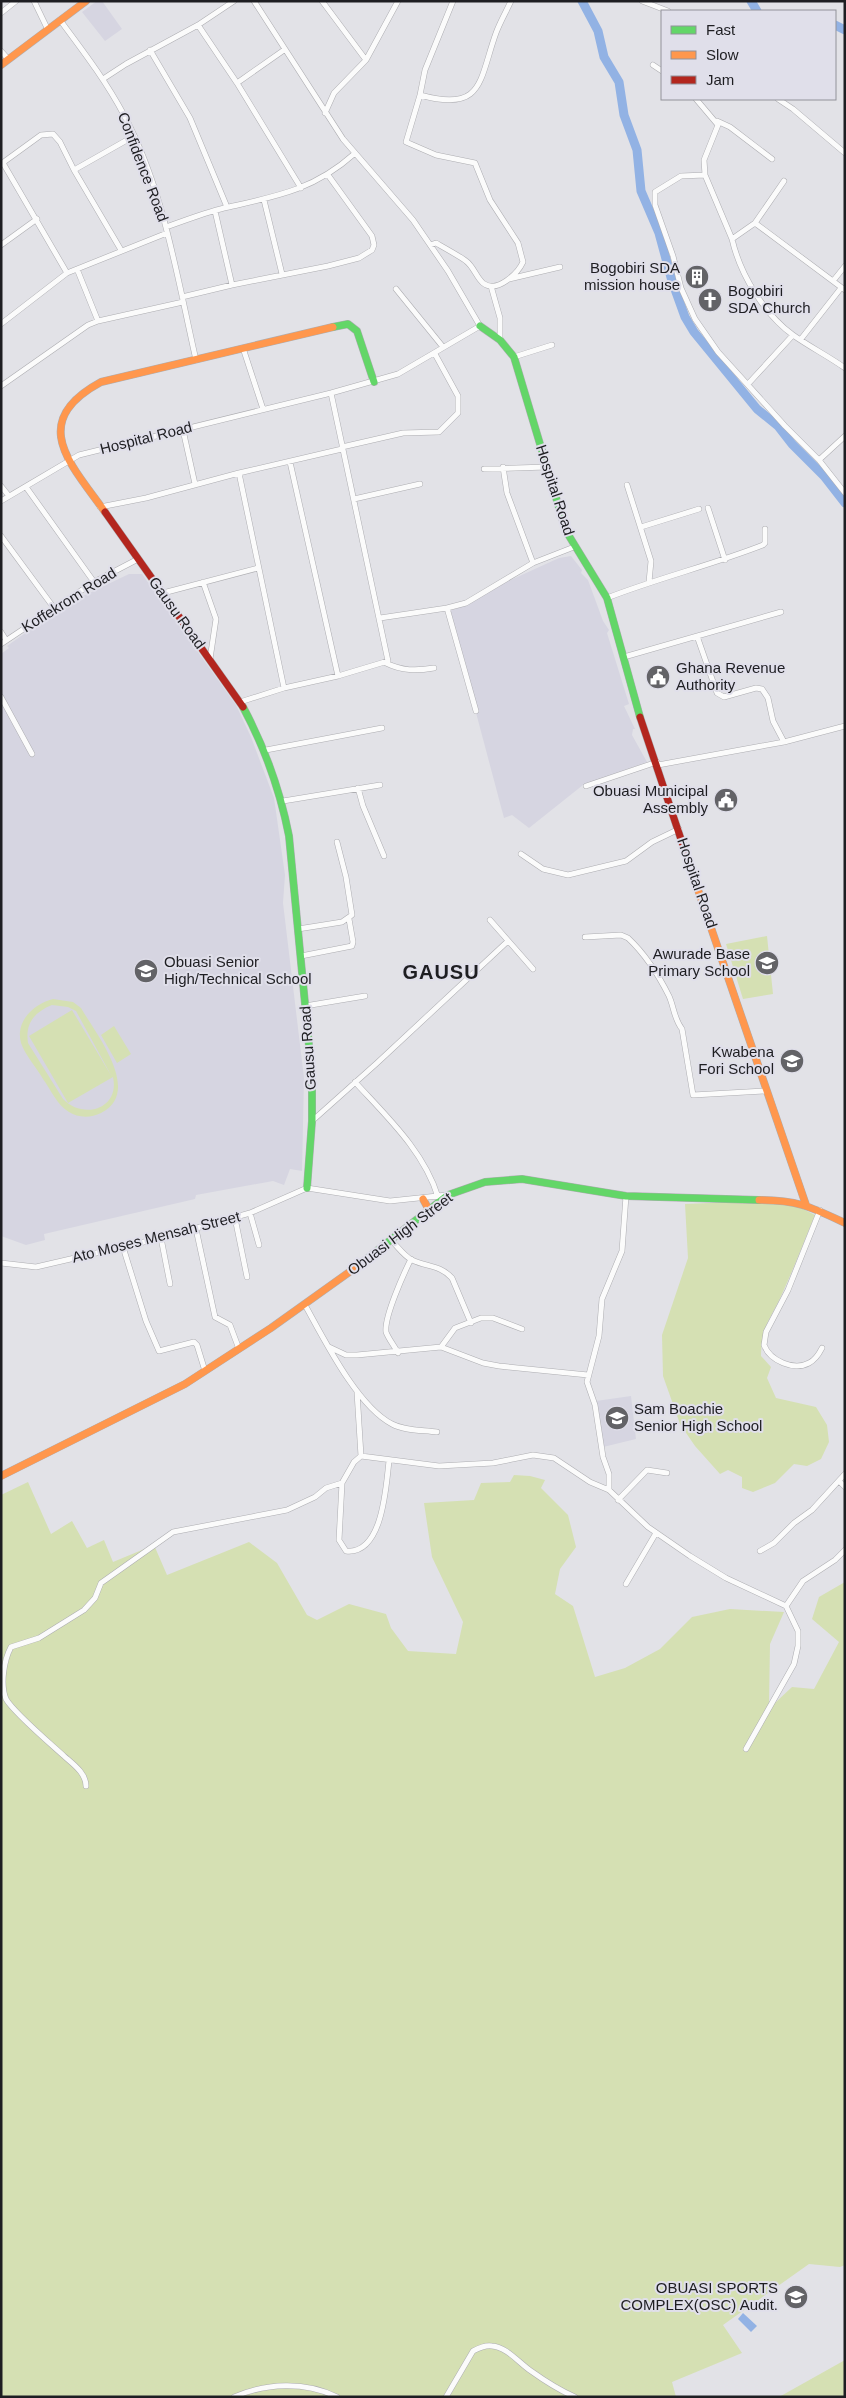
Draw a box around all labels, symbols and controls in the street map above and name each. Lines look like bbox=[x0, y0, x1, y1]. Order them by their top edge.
legend bbox=[661, 10, 836, 100]
text: Fast bbox=[706, 21, 736, 38]
text: Slow bbox=[706, 46, 739, 63]
text: Jam bbox=[706, 71, 734, 88]
street label: Confidence Road bbox=[115, 110, 172, 224]
place label: Bogobiri SDA mission house bbox=[584, 259, 680, 293]
building icon: Bogobiri SDA mission house bbox=[684, 264, 710, 290]
place label: Bogobiri SDA Church bbox=[728, 282, 811, 316]
church icon: Bogobiri SDA Church bbox=[697, 287, 723, 313]
street label: Hospital Road bbox=[98, 418, 194, 457]
street label: Hospital Road bbox=[533, 442, 578, 537]
street label: Koffekrom Road bbox=[18, 564, 119, 635]
street label: Gausu Road bbox=[146, 574, 209, 652]
place label: Ghana Revenue Authority bbox=[676, 659, 785, 693]
public building icon: Ghana Revenue Authority bbox=[645, 664, 671, 690]
place label: Obuasi Municipal Assembly bbox=[593, 782, 708, 816]
public building icon: Obuasi Municipal Assembly bbox=[713, 787, 739, 813]
street label: Hospital Road bbox=[674, 836, 721, 930]
place label: Awurade Base Primary School bbox=[648, 945, 750, 979]
school or university icon: Awurade Base Primary School bbox=[754, 950, 780, 976]
place label: Obuasi Senior High/Technical School bbox=[164, 953, 312, 987]
school or university icon: Obuasi Senior High/Technical School bbox=[133, 958, 159, 984]
district label: GAUSU bbox=[402, 961, 480, 983]
street label: Gausu Road bbox=[296, 1005, 319, 1091]
place label: Kwabena Fori School bbox=[698, 1043, 775, 1077]
school or university icon: Kwabena Fori School bbox=[779, 1048, 805, 1074]
street label: Obuasi High Street bbox=[344, 1188, 456, 1279]
street label: Ato Moses Mensah Street bbox=[70, 1207, 242, 1266]
place label: Sam Boachie Senior High School bbox=[634, 1400, 762, 1434]
school or university icon: Sam Boachie Senior High School bbox=[604, 1405, 630, 1431]
place label: OBUASI SPORTS COMPLEX(OSC) Audit. bbox=[620, 2279, 778, 2313]
school or university icon: OBUASI SPORTS COMPLEX(OSC) Audit. bbox=[783, 2284, 809, 2310]

